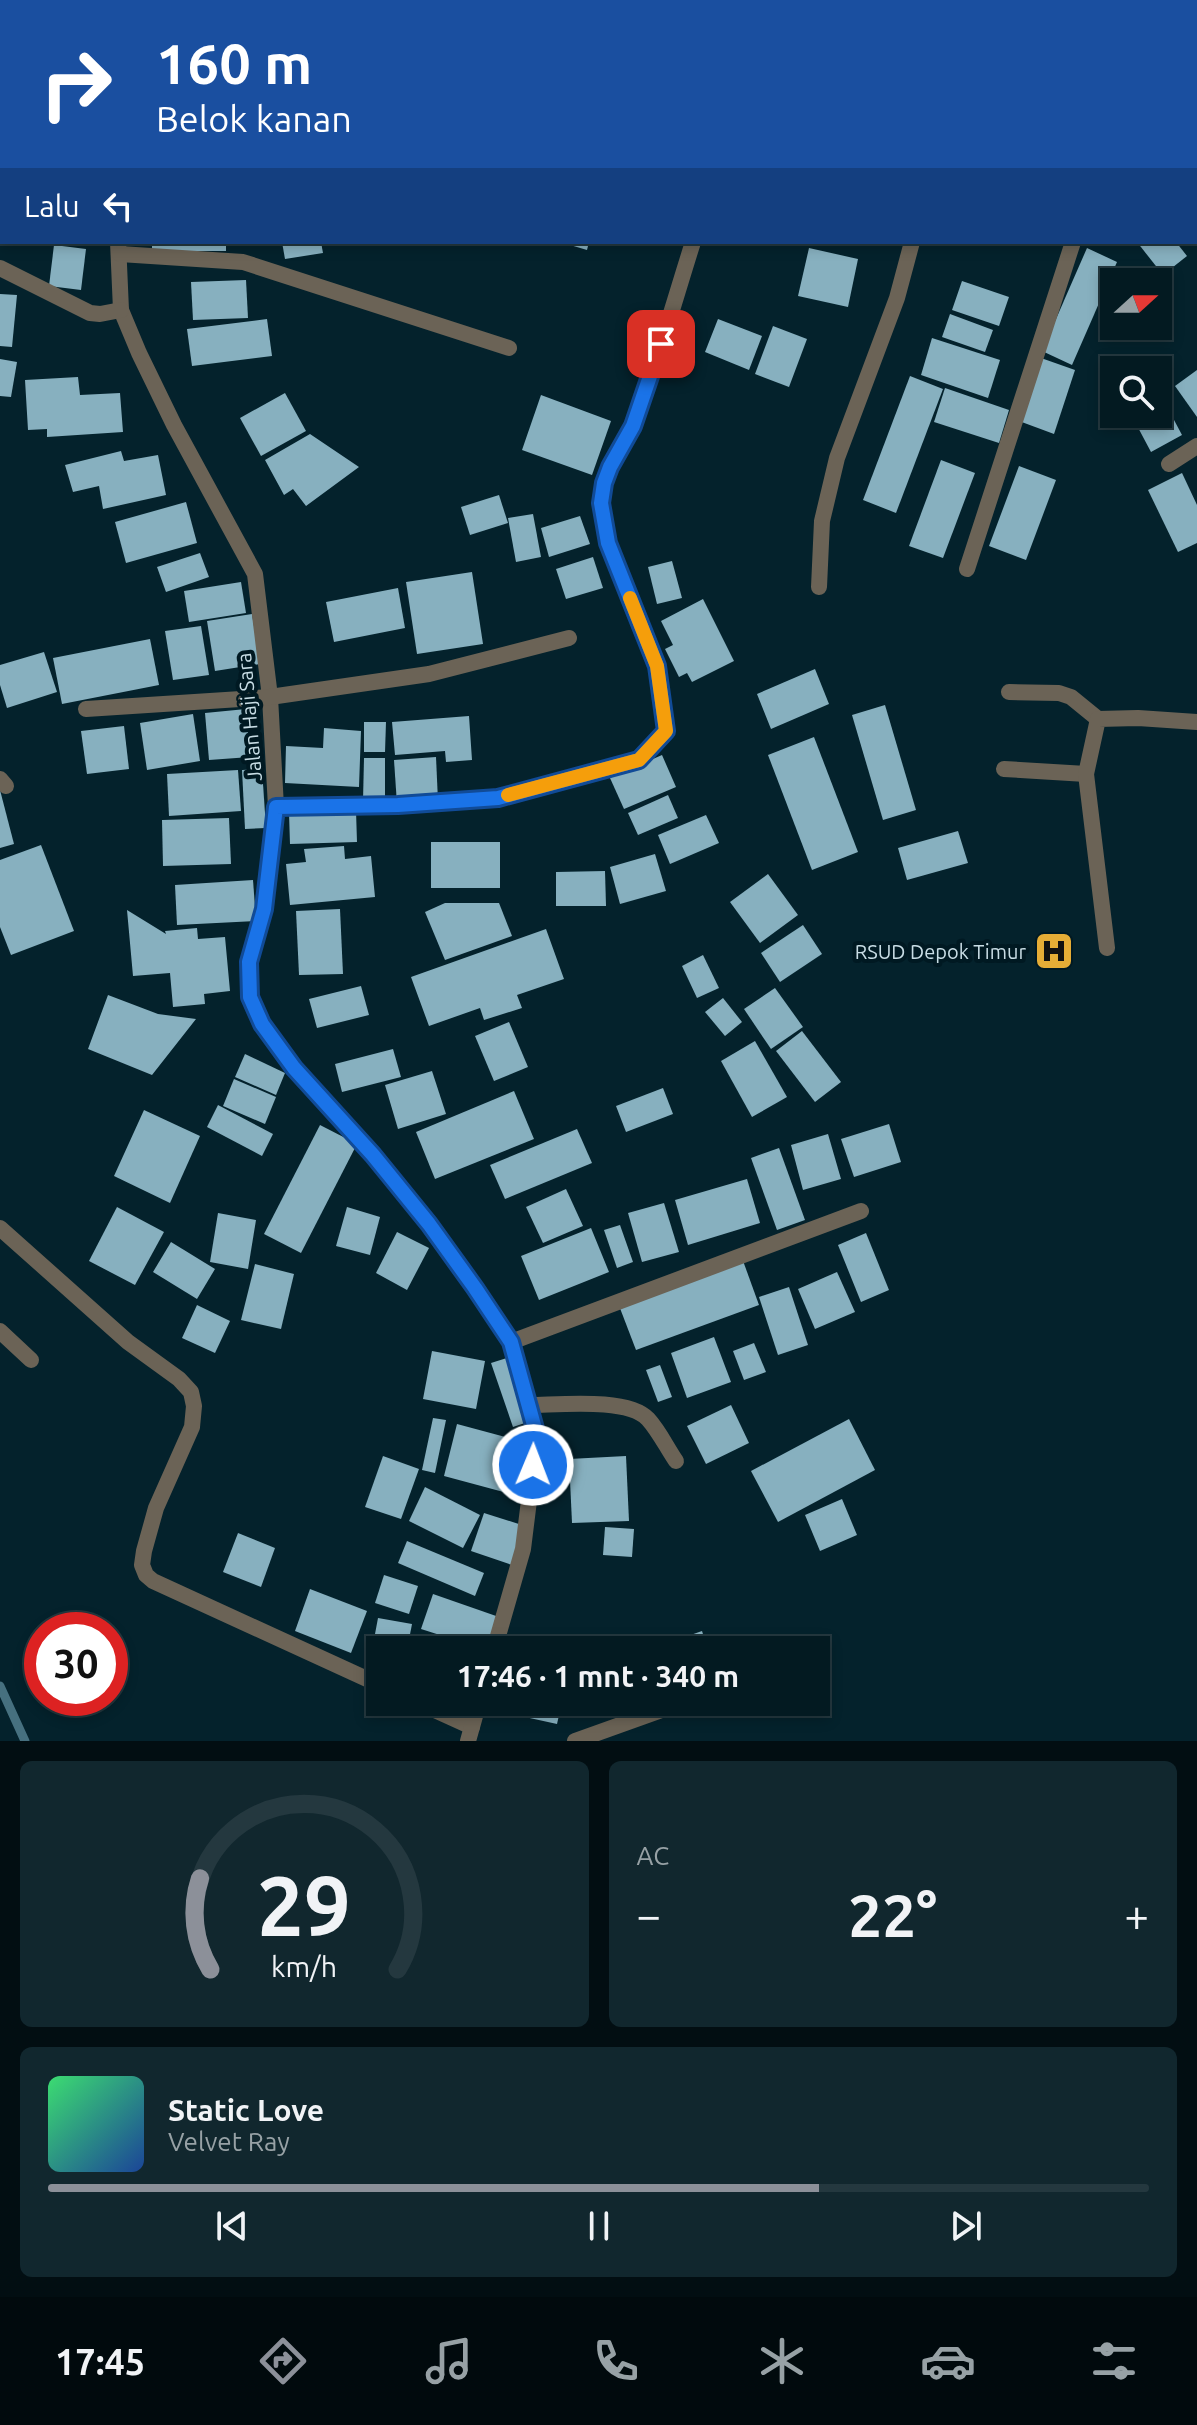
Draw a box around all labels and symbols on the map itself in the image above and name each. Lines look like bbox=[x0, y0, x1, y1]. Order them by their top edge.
north arrow bbox=[1100, 268, 1172, 340]
pin bbox=[627, 310, 695, 378]
street label: Jalan Haji Sara bbox=[232, 652, 266, 782]
hospital icon: RSUD Depok Timur bbox=[1033, 930, 1075, 972]
place label: RSUD Depok Timur bbox=[855, 940, 1026, 963]
position arrow bbox=[491, 1423, 575, 1507]
speed limit sign: 30 bbox=[24, 1612, 128, 1716]

